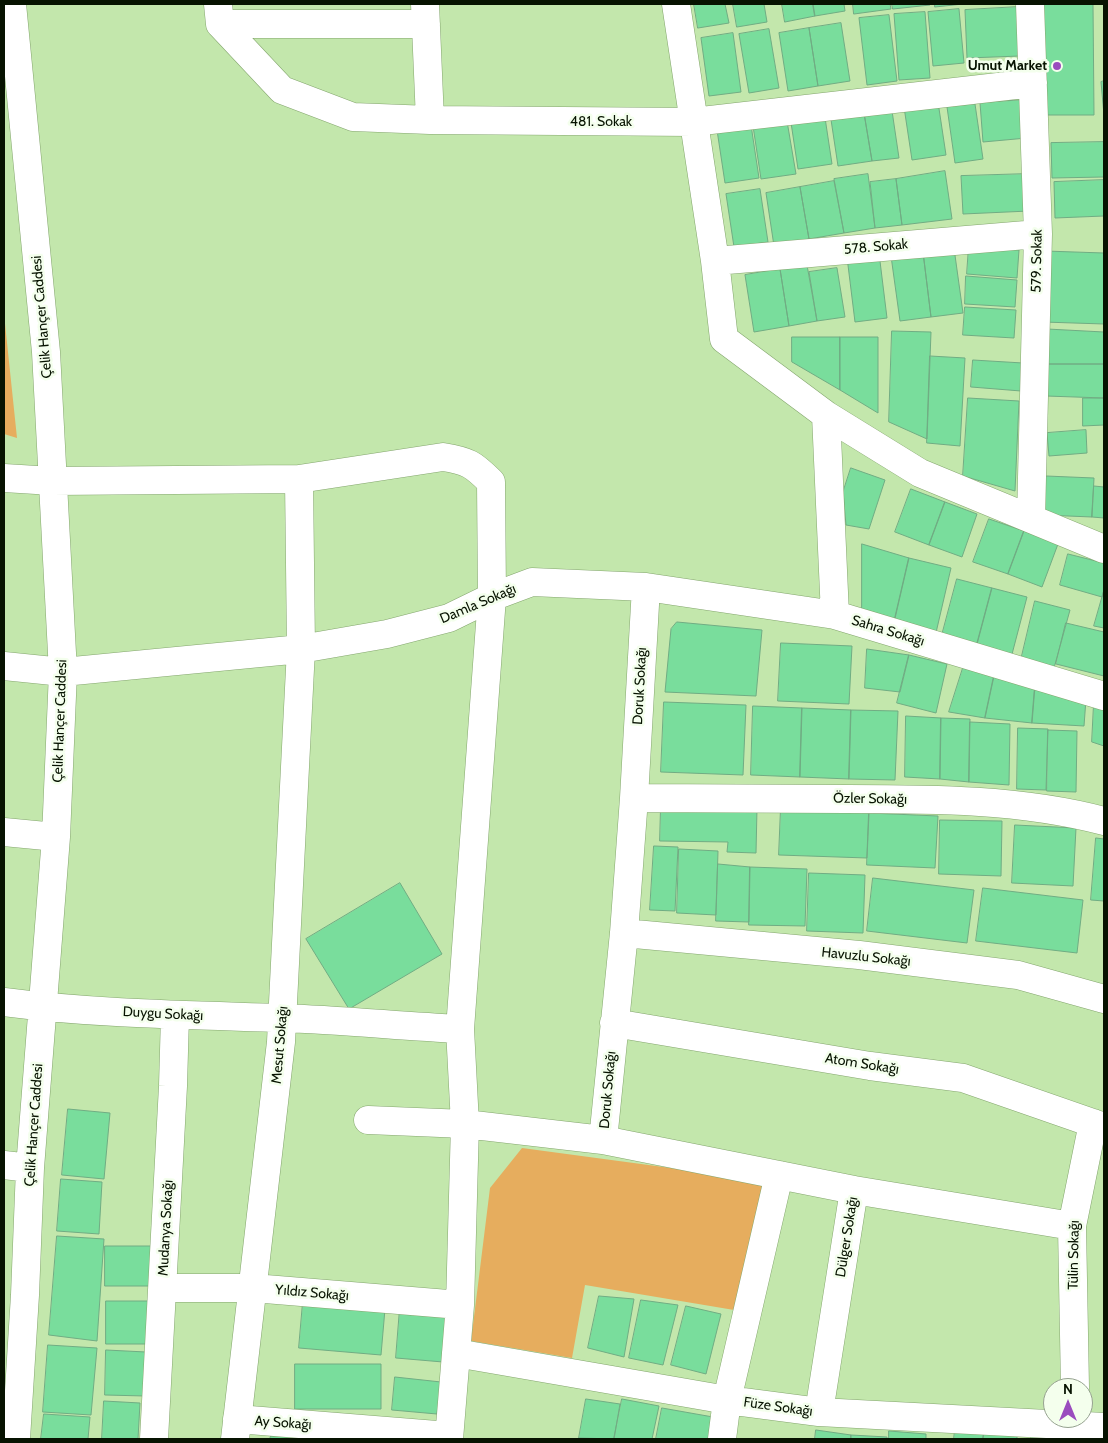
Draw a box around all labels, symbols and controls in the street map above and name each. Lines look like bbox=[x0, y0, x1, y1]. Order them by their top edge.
place label: Umut Market bbox=[968, 58, 1047, 74]
marker: Umut Market bbox=[1051, 60, 1063, 72]
street label: 481. Sokak bbox=[570, 114, 632, 130]
street label: 579. Sokak bbox=[1028, 229, 1046, 293]
street label: 578. Sokak bbox=[843, 236, 909, 258]
street label: Çelik Hançer Caddesi bbox=[28, 255, 56, 379]
street label: Damla Sokağı bbox=[437, 580, 519, 628]
street label: Sahra Sokağı bbox=[849, 612, 927, 650]
street label: Doruk Sokağı bbox=[630, 647, 650, 725]
street label: Çelik Hançer Caddesi bbox=[49, 659, 71, 783]
street label: Özler Sokağı bbox=[833, 790, 907, 808]
street label: Havuzlu Sokağı bbox=[821, 944, 911, 970]
street label: Duygu Sokağı bbox=[122, 1004, 204, 1024]
street label: Mesut Sokağı bbox=[268, 1005, 292, 1085]
street label: Atom Sokağı bbox=[824, 1050, 900, 1078]
street label: Doruk Sokağı bbox=[596, 1051, 620, 1129]
street label: Çelik Hançer Caddesi bbox=[21, 1063, 47, 1187]
street label: Mudanya Sokağı bbox=[155, 1180, 177, 1276]
street label: Dülger Sokağı bbox=[832, 1196, 862, 1278]
street label: Tülin Sokağı bbox=[1065, 1220, 1083, 1290]
street label: Yıldız Sokağı bbox=[274, 1281, 350, 1305]
north arrow bbox=[1043, 1378, 1093, 1428]
text: N bbox=[1063, 1380, 1073, 1398]
street label: Füze Sokağı bbox=[742, 1394, 814, 1420]
street label: Ay Sokağı bbox=[254, 1413, 312, 1433]

